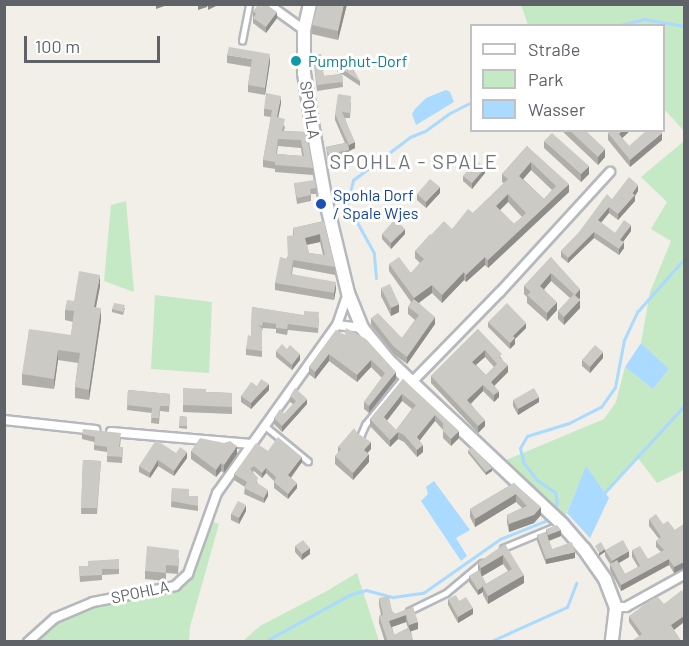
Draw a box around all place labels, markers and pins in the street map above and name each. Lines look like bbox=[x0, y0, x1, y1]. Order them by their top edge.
place label: Pumphut-Dorf bbox=[308, 51, 408, 71]
marker: Pumphut-Dorf bbox=[289, 54, 303, 68]
place label: Spohla Dorf / Spale Wjes bbox=[333, 185, 418, 223]
marker: Spohla Dorf / Spale Wjes bbox=[314, 197, 328, 211]

